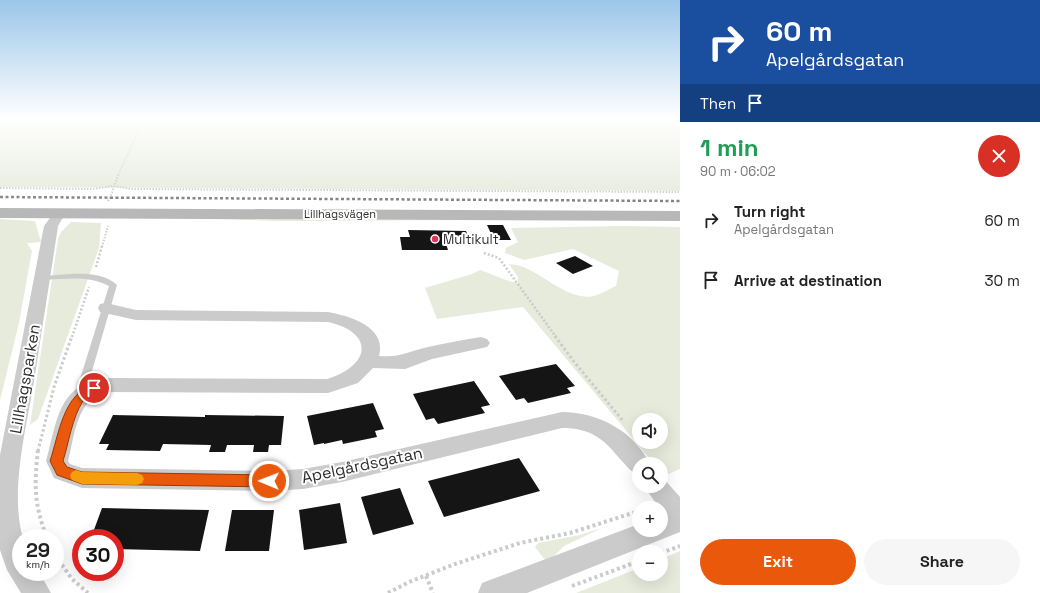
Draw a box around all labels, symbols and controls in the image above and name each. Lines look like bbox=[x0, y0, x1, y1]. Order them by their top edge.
text: 60 m bbox=[766, 13, 832, 49]
icon: right bbox=[700, 16, 752, 68]
text: Apelgårdsgatan bbox=[766, 48, 904, 71]
icon: arrive bbox=[744, 92, 766, 114]
text: Then bbox=[700, 94, 736, 113]
text: 1 min bbox=[700, 132, 759, 163]
button: close bbox=[978, 135, 1020, 177]
text: 90 m · 06:02 bbox=[700, 163, 776, 180]
text: Turn right bbox=[734, 202, 805, 221]
street label: Lillhagsvägen bbox=[304, 207, 376, 221]
icon: right bbox=[700, 209, 722, 231]
text: 60 m bbox=[984, 211, 1020, 230]
text: Apelgårdsgatan bbox=[734, 221, 834, 238]
place label: Multikult bbox=[443, 231, 499, 248]
marker: Multikult bbox=[430, 234, 440, 244]
icon: arrive bbox=[700, 269, 722, 291]
text: Arrive at destination bbox=[734, 271, 882, 290]
text: 30 m bbox=[985, 271, 1020, 290]
street label: Lillhagsparken bbox=[5, 323, 45, 435]
pin bbox=[77, 371, 111, 405]
icon: arrive bbox=[83, 377, 105, 399]
map controls bbox=[632, 413, 668, 581]
button: sound bbox=[632, 413, 668, 449]
street label: Apelgårdsgatan bbox=[300, 442, 424, 488]
button: search bbox=[632, 457, 668, 493]
position arrow bbox=[248, 460, 290, 502]
button: + bbox=[632, 501, 668, 537]
speed limit sign: 30 bbox=[72, 529, 124, 581]
text: 29 bbox=[26, 537, 50, 563]
button: Exit bbox=[700, 539, 856, 585]
button: Share bbox=[864, 539, 1020, 585]
button: − bbox=[632, 545, 668, 581]
text: km/h bbox=[26, 558, 50, 571]

